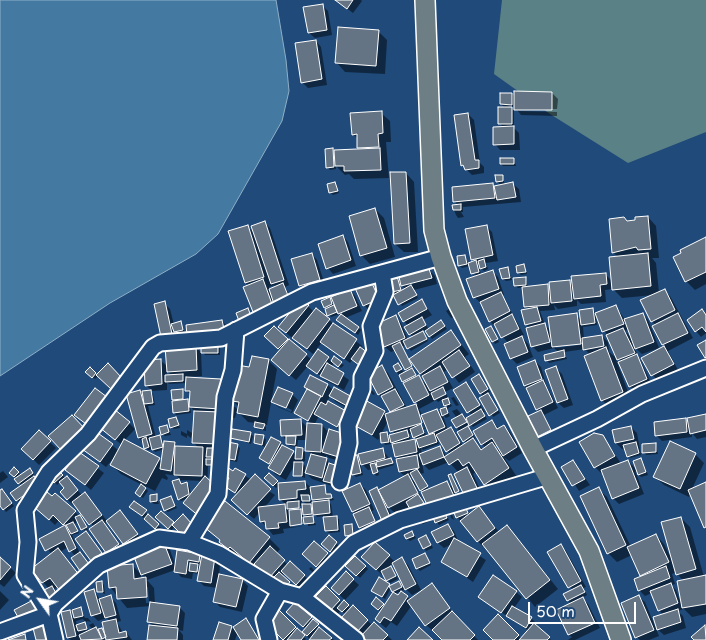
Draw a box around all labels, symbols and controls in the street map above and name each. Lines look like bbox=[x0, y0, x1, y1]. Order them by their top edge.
north arrow bbox=[15, 575, 65, 625]
text: N bbox=[15, 582, 39, 602]
scale bar bbox=[531, 592, 638, 624]
text: 50 m bbox=[536, 599, 575, 622]

